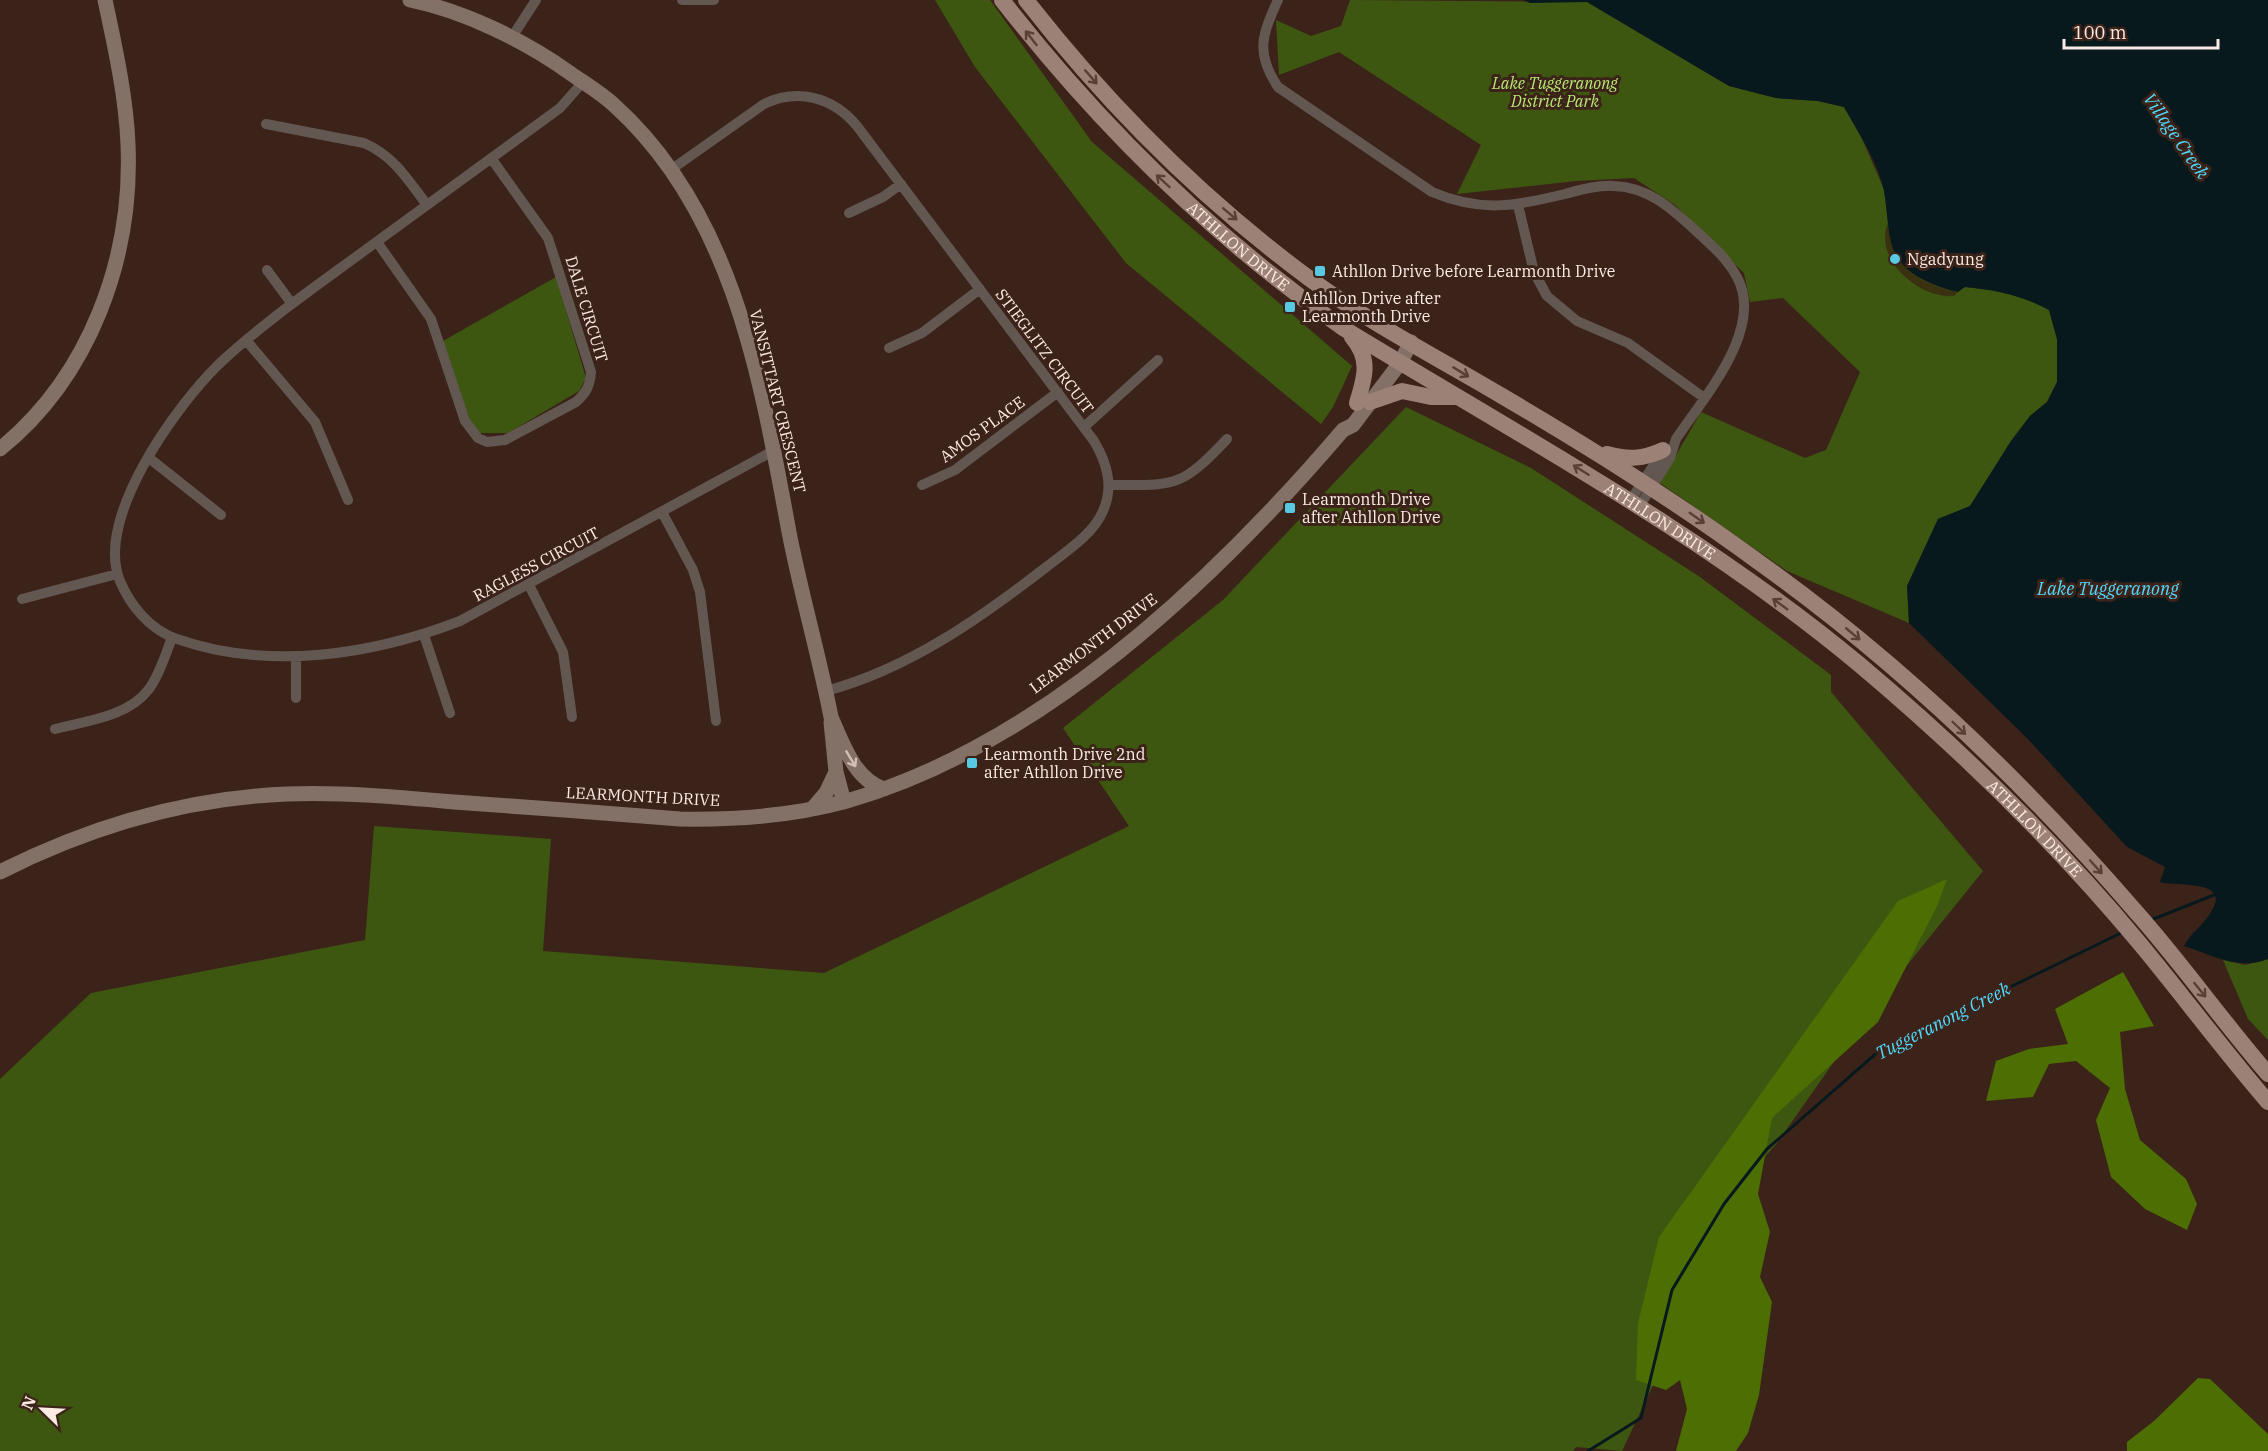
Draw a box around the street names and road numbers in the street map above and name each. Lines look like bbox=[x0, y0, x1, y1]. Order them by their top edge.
street label: ATHLLON DRIVE bbox=[1183, 197, 1294, 295]
street label: DALE CIRCUIT bbox=[561, 253, 613, 365]
street label: STIEGLITZ CIRCUIT bbox=[992, 285, 1098, 417]
street label: VANSITTART CRESCENT bbox=[746, 307, 810, 495]
street label: AMOS PLACE bbox=[936, 391, 1028, 467]
street label: ATHLLON DRIVE bbox=[1601, 478, 1719, 564]
street label: RAGLESS CIRCUIT bbox=[470, 522, 602, 606]
street label: LEARMONTH DRIVE bbox=[1025, 589, 1161, 697]
street label: ATHLLON DRIVE bbox=[1983, 775, 2087, 881]
street label: LEARMONTH DRIVE bbox=[565, 782, 721, 810]

